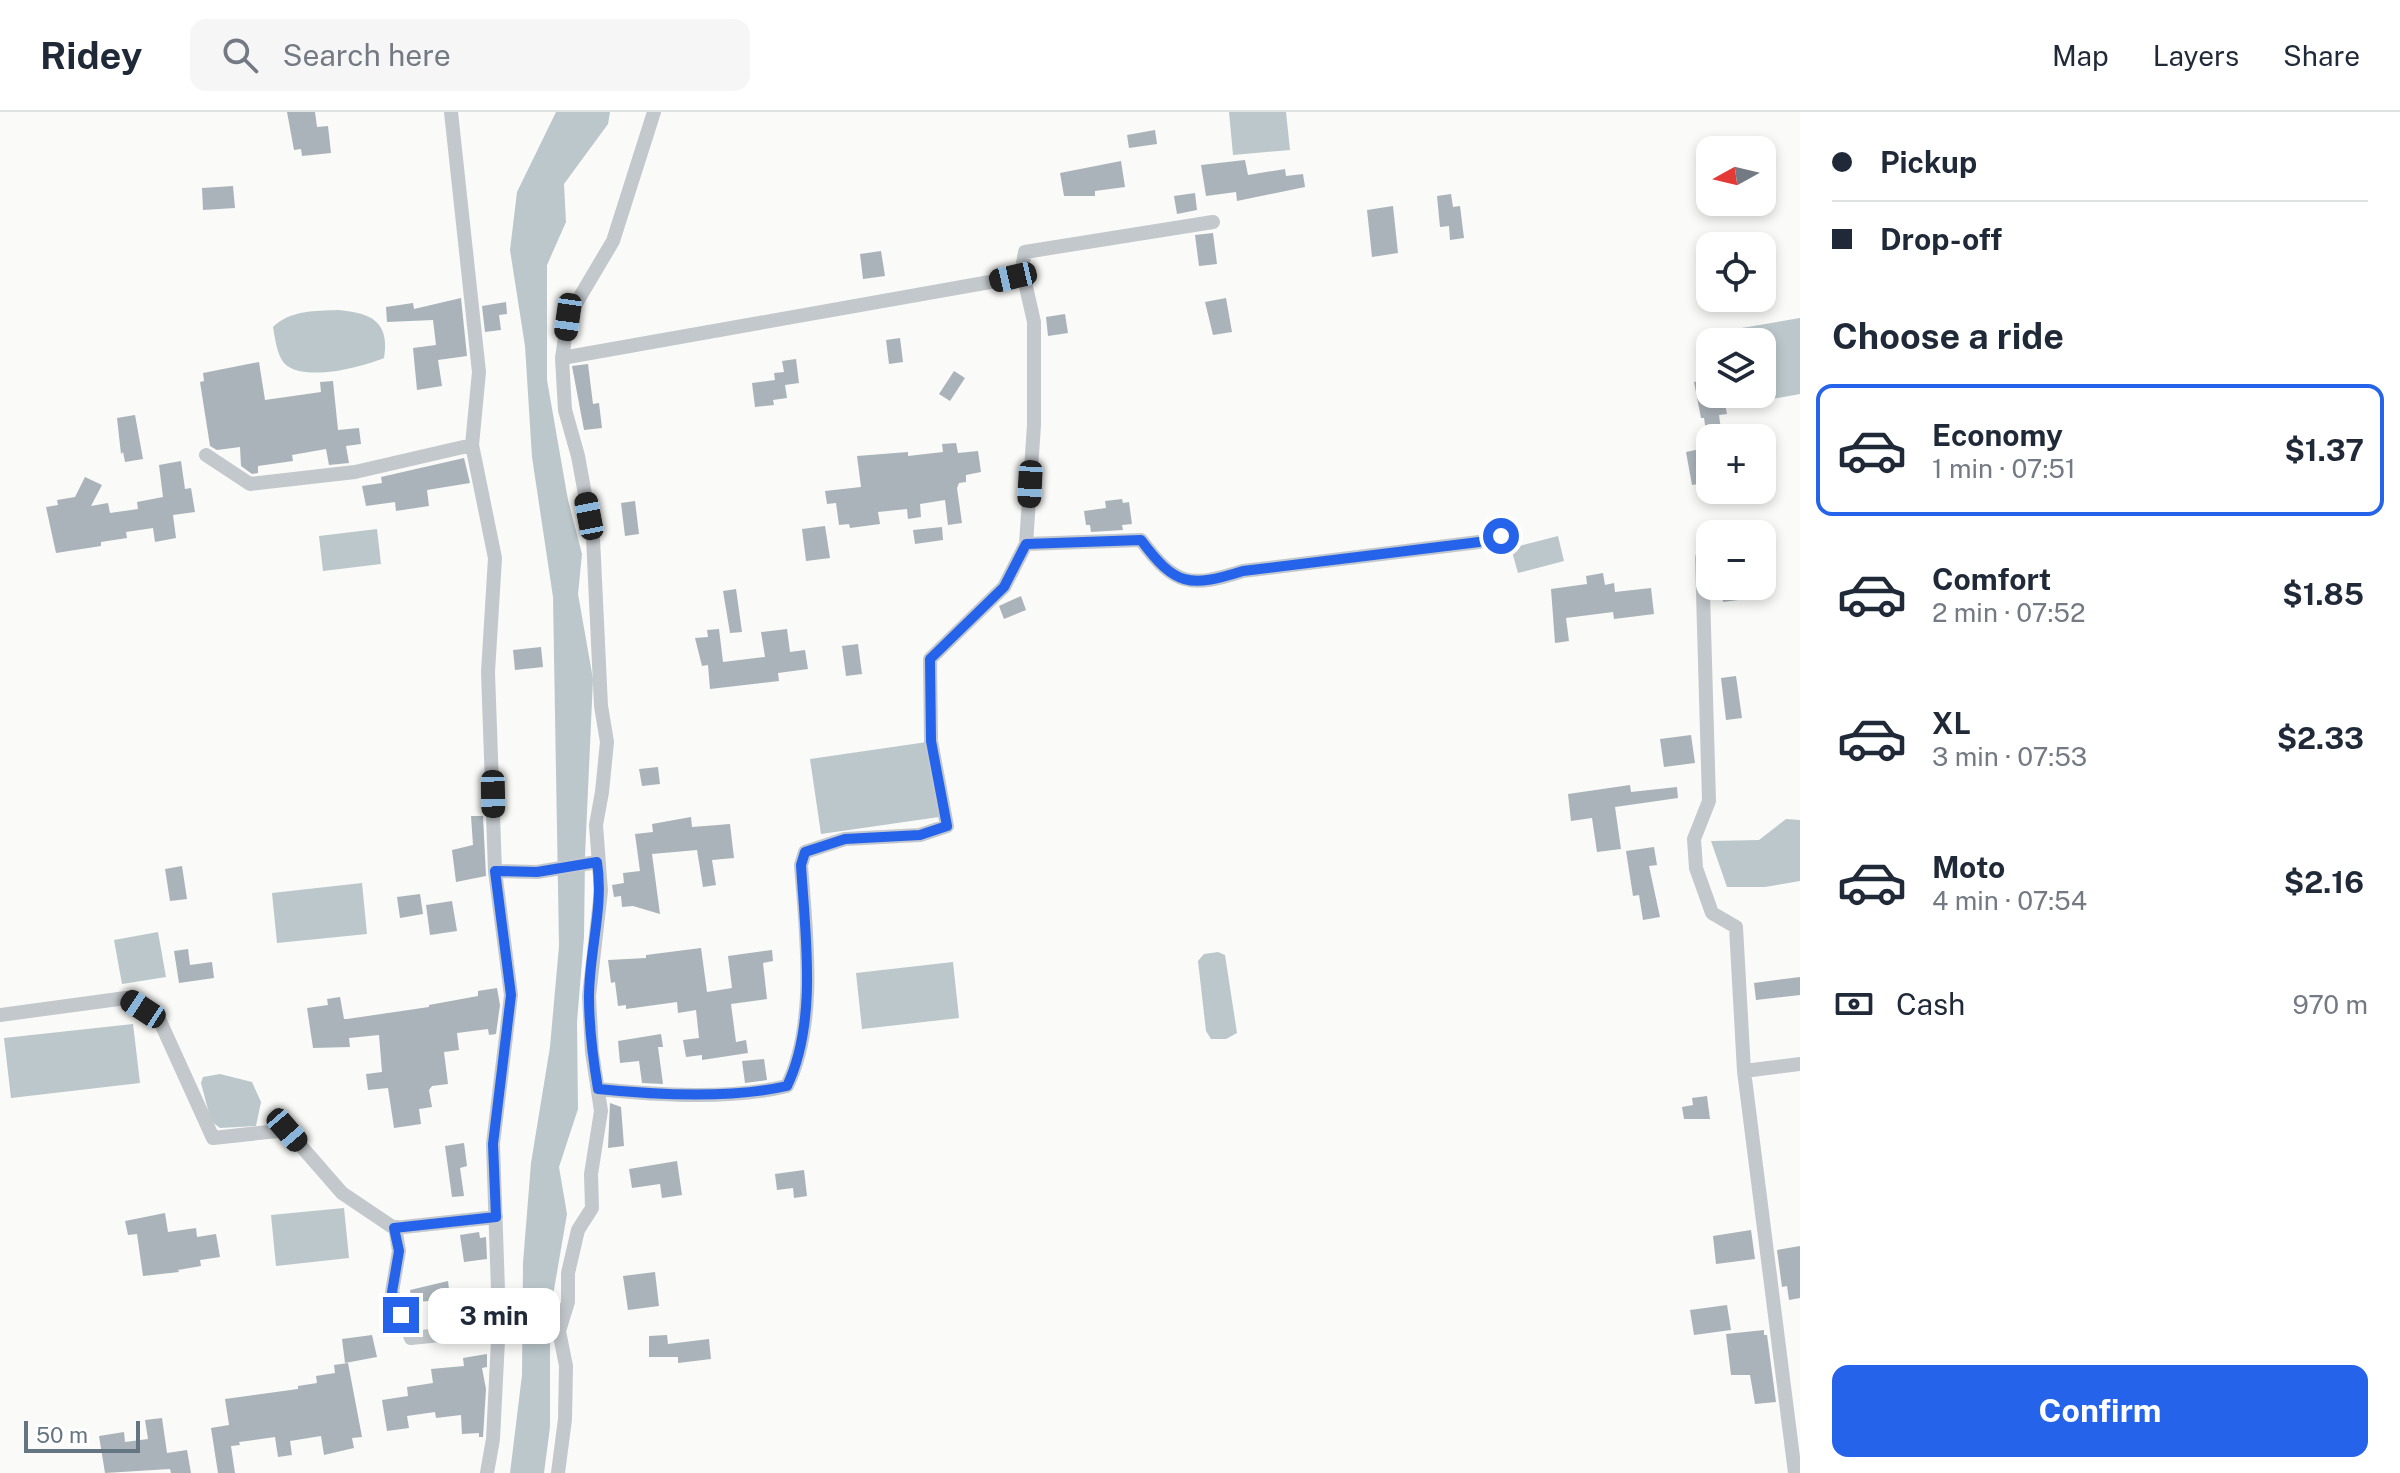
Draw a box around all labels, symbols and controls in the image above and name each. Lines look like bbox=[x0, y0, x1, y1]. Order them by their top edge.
search box bbox=[190, 19, 750, 91]
text: Ridey bbox=[40, 33, 142, 78]
icon: search bbox=[218, 33, 262, 77]
text: Search here bbox=[282, 37, 451, 73]
text: Map bbox=[2052, 39, 2109, 72]
text: Layers bbox=[2153, 39, 2239, 72]
text: Share bbox=[2283, 39, 2360, 72]
north arrow bbox=[1696, 136, 1776, 216]
map controls bbox=[1696, 136, 1776, 600]
text: Pickup bbox=[1880, 144, 1977, 180]
text: Drop-off bbox=[1880, 221, 2002, 257]
button: locate bbox=[1696, 232, 1776, 312]
car bbox=[987, 260, 1039, 294]
car bbox=[553, 292, 583, 342]
text: Choose a ride bbox=[1832, 315, 2064, 357]
button: layers bbox=[1696, 328, 1776, 408]
icon: car bbox=[1836, 414, 1908, 486]
text: Economy bbox=[1932, 417, 2063, 453]
button: + bbox=[1696, 424, 1776, 504]
text: $1.37 bbox=[2284, 432, 2364, 468]
text: 1 min · 07:51 bbox=[1932, 453, 2076, 484]
car bbox=[1017, 459, 1043, 509]
car bbox=[573, 490, 605, 542]
route start bbox=[1483, 518, 1519, 554]
button: − bbox=[1696, 520, 1776, 600]
icon: car bbox=[1836, 558, 1908, 630]
text: Comfort bbox=[1932, 561, 2051, 597]
text: $1.85 bbox=[2282, 576, 2364, 612]
text: 2 min · 07:52 bbox=[1932, 597, 2085, 628]
icon: car bbox=[1836, 702, 1908, 774]
text: XL bbox=[1932, 705, 1971, 741]
text: $2.33 bbox=[2277, 720, 2364, 756]
text: 3 min · 07:53 bbox=[1932, 741, 2087, 772]
car bbox=[481, 770, 505, 818]
icon: car bbox=[1836, 846, 1908, 918]
text: Moto bbox=[1932, 849, 2005, 885]
text: $2.16 bbox=[2284, 864, 2364, 900]
text: 4 min · 07:54 bbox=[1932, 885, 2087, 916]
icon: cash bbox=[1832, 982, 1876, 1026]
car bbox=[116, 986, 170, 1032]
text: Cash bbox=[1896, 986, 1965, 1022]
text: 970 m bbox=[2292, 989, 2368, 1020]
car bbox=[262, 1104, 312, 1156]
callout: 3 min bbox=[429, 1287, 561, 1343]
route end bbox=[383, 1297, 419, 1333]
text: 3 min bbox=[460, 1300, 528, 1331]
button: Confirm bbox=[1832, 1365, 2368, 1457]
scale bar bbox=[24, 1417, 140, 1453]
text: 50 m bbox=[36, 1422, 88, 1448]

